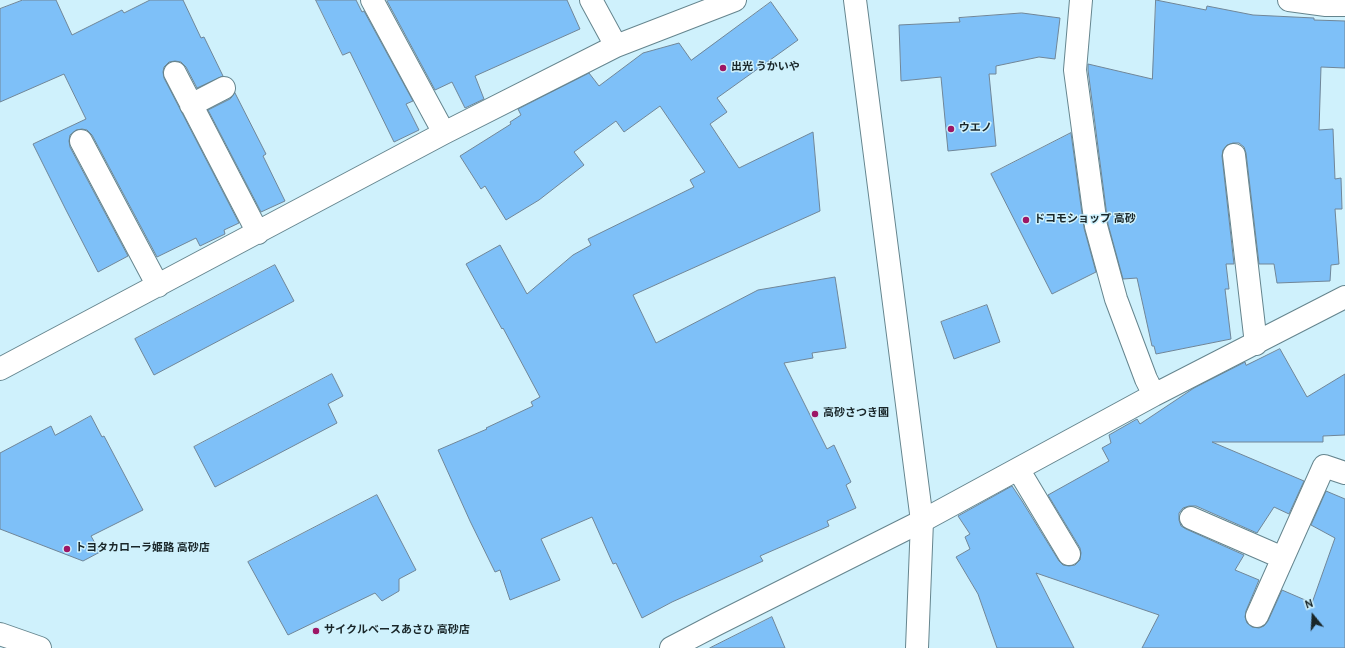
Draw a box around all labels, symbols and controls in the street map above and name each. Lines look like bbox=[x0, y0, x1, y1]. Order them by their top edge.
place label: 出光 うかいや bbox=[731, 61, 800, 75]
marker: 出光 うかいや bbox=[718, 63, 728, 73]
place label: ウエノ bbox=[959, 122, 992, 136]
marker: ウエノ bbox=[946, 124, 956, 134]
place label: ドコモショップ 高砂 bbox=[1034, 213, 1136, 227]
marker: ドコモショップ 高砂 bbox=[1021, 215, 1031, 225]
place label: 高砂さつき園 bbox=[823, 407, 889, 421]
marker: 高砂さつき園 bbox=[810, 409, 820, 419]
place label: トヨタカローラ姫路 高砂店 bbox=[75, 542, 210, 556]
marker: トヨタカローラ姫路 高砂店 bbox=[62, 544, 72, 554]
north arrow bbox=[1293, 596, 1333, 636]
text: N bbox=[1303, 597, 1315, 612]
place label: サイクルベースあさひ 高砂店 bbox=[324, 624, 470, 638]
marker: サイクルベースあさひ 高砂店 bbox=[311, 626, 321, 636]

